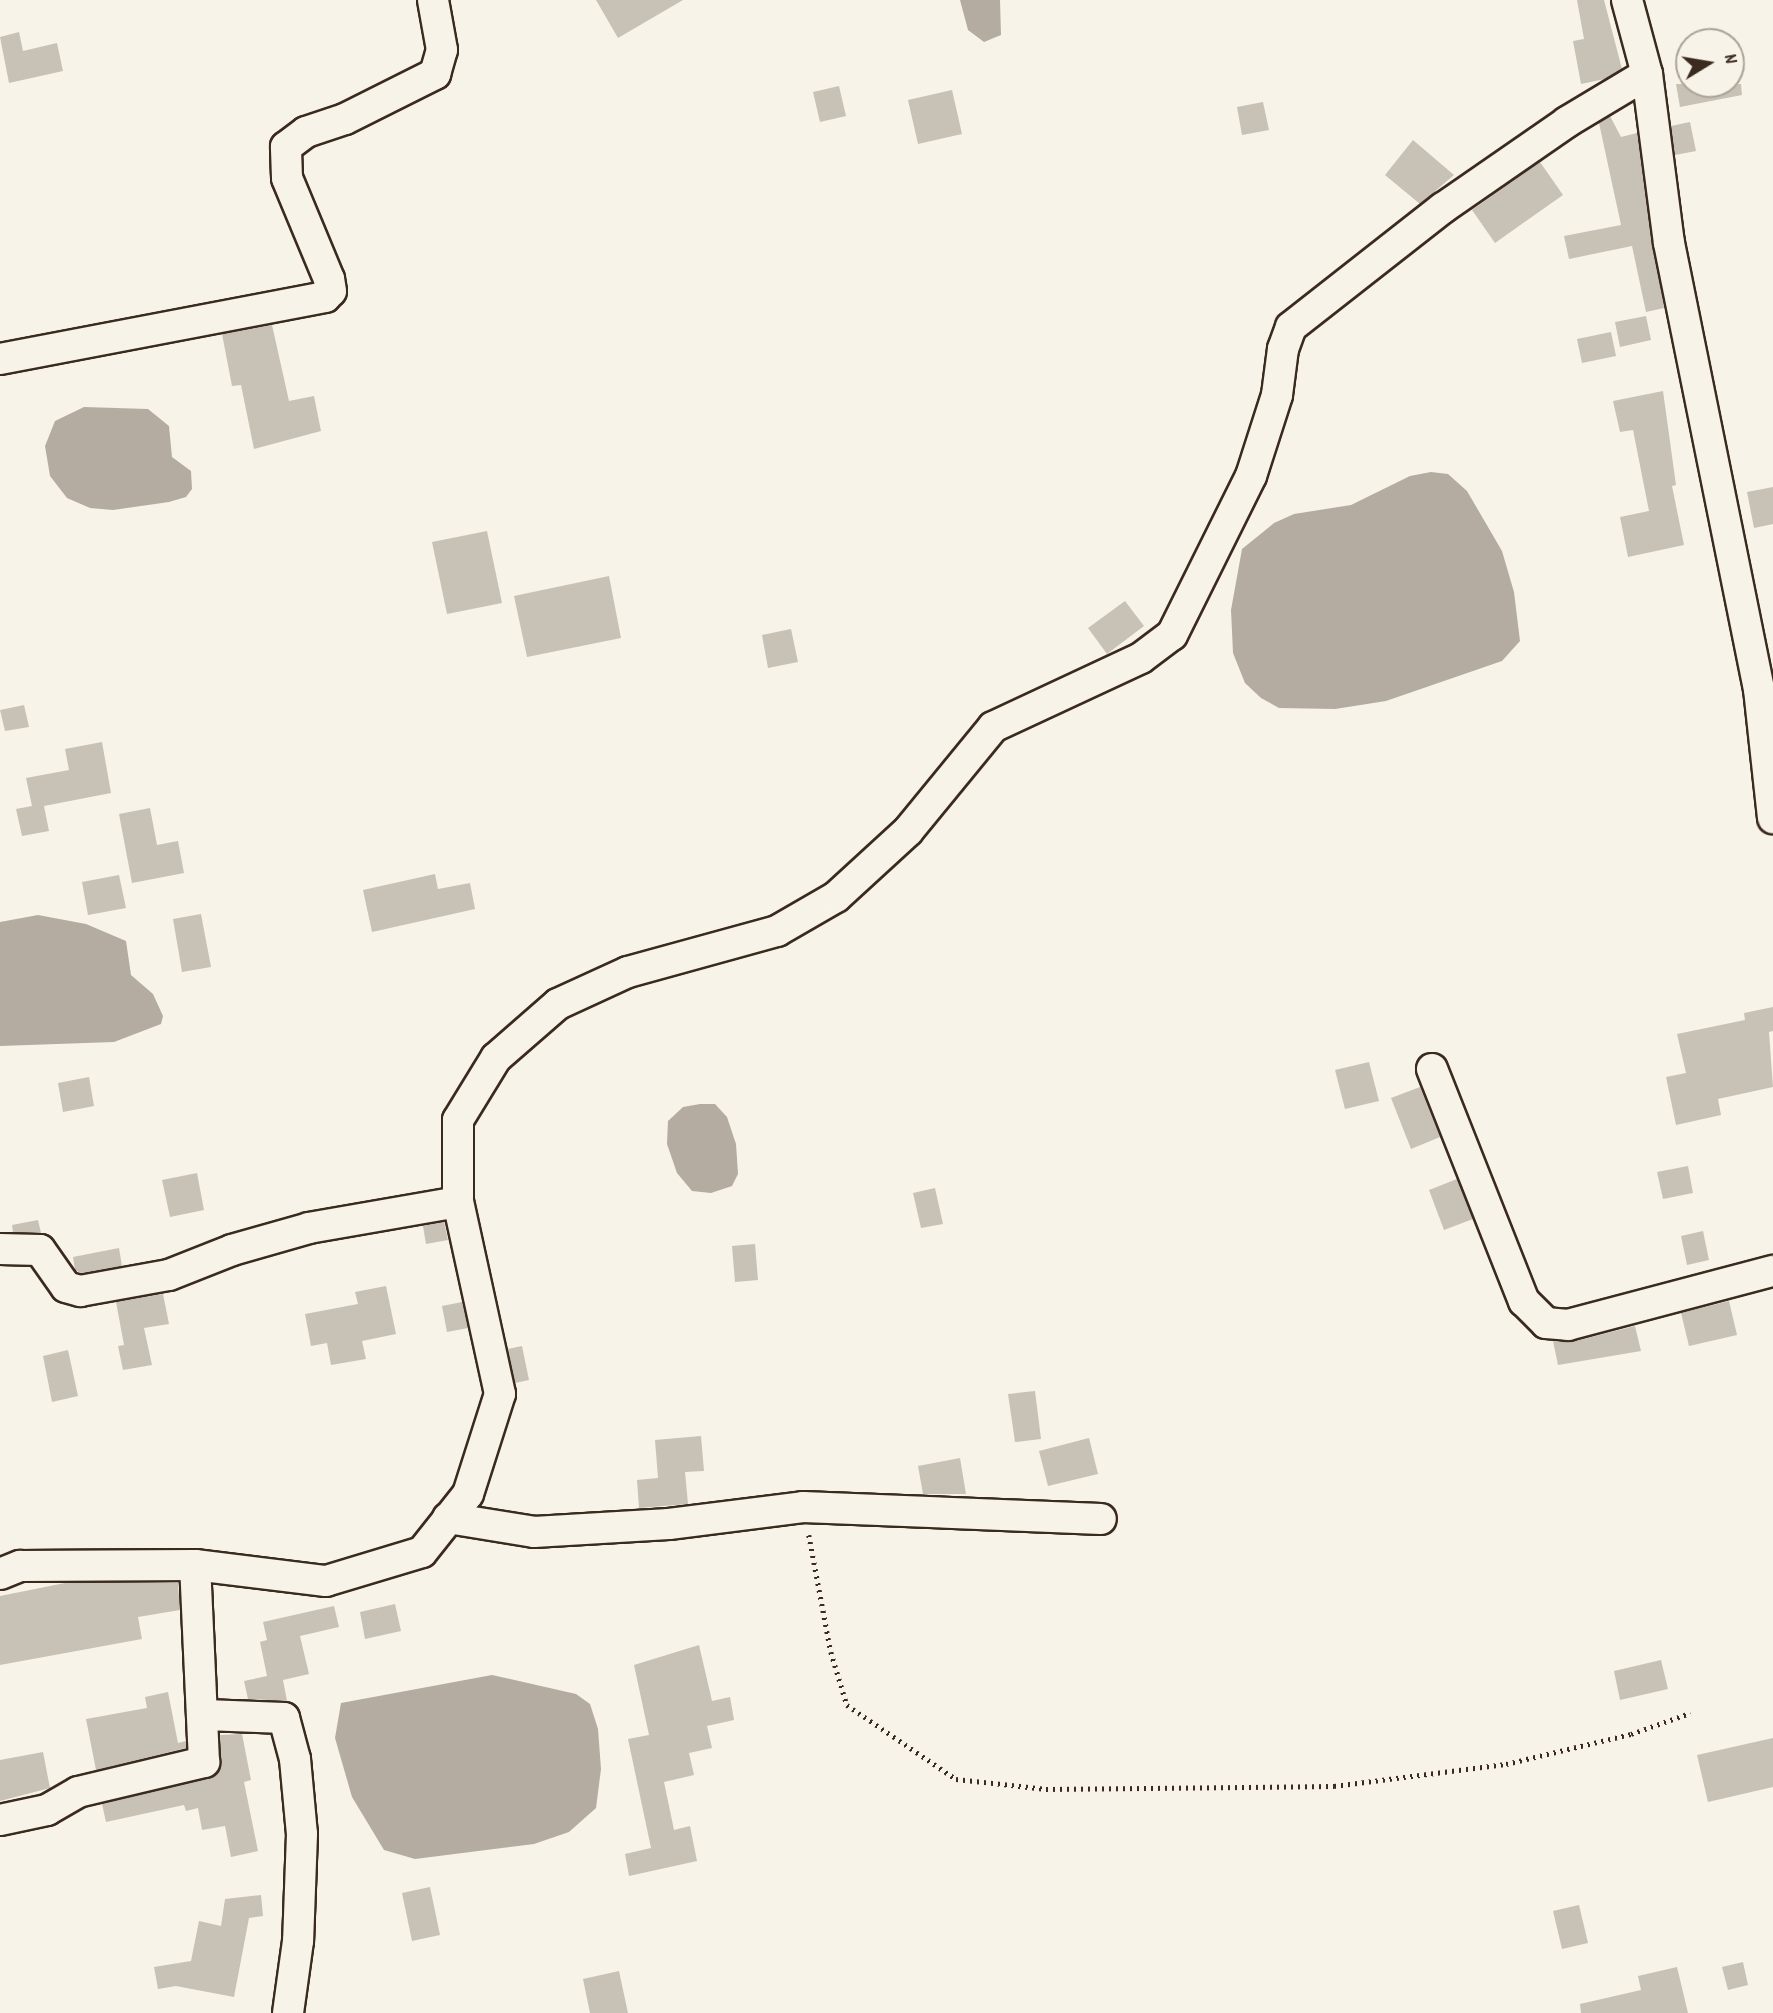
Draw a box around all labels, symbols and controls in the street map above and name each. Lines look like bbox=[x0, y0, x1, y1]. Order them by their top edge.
north arrow bbox=[1675, 28, 1745, 98]
text: N bbox=[1715, 52, 1743, 66]

